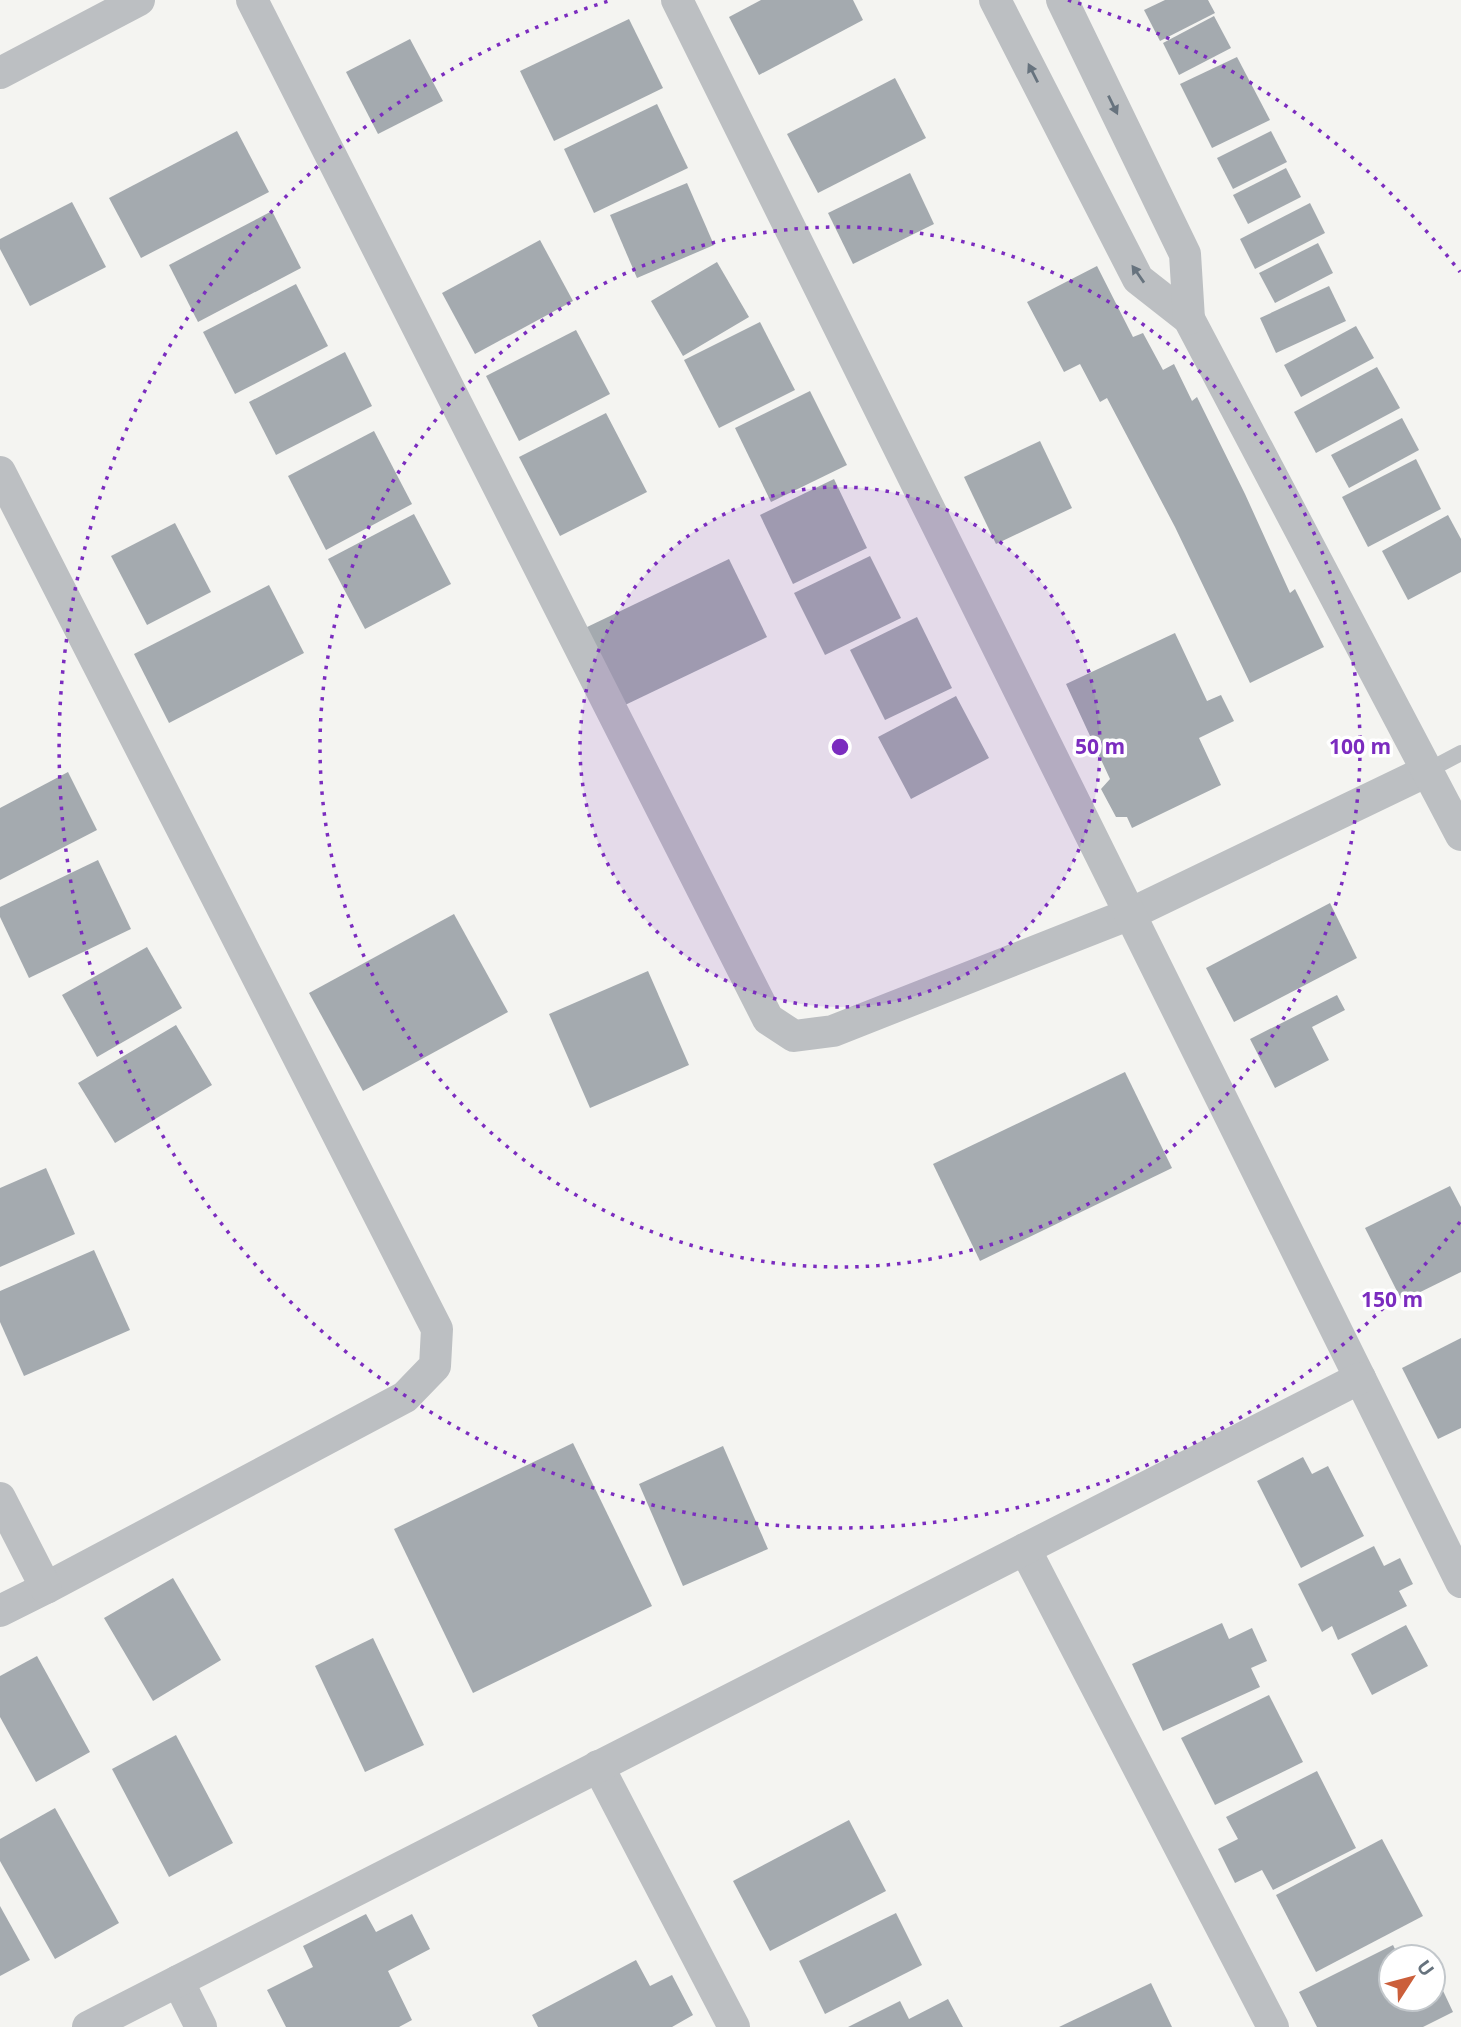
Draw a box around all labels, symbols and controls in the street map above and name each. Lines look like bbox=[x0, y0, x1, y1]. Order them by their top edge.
one-way arrow bbox=[1027, 63, 1038, 83]
one-way arrow bbox=[1108, 95, 1119, 116]
one-way arrow bbox=[1131, 265, 1145, 284]
text: 50 m bbox=[1075, 732, 1125, 760]
text: 100 m bbox=[1329, 732, 1391, 760]
centre of rings bbox=[828, 735, 852, 759]
text: 150 m bbox=[1361, 1285, 1423, 1313]
north arrow bbox=[1377, 1943, 1447, 2013]
text: U bbox=[1411, 1955, 1440, 1981]

